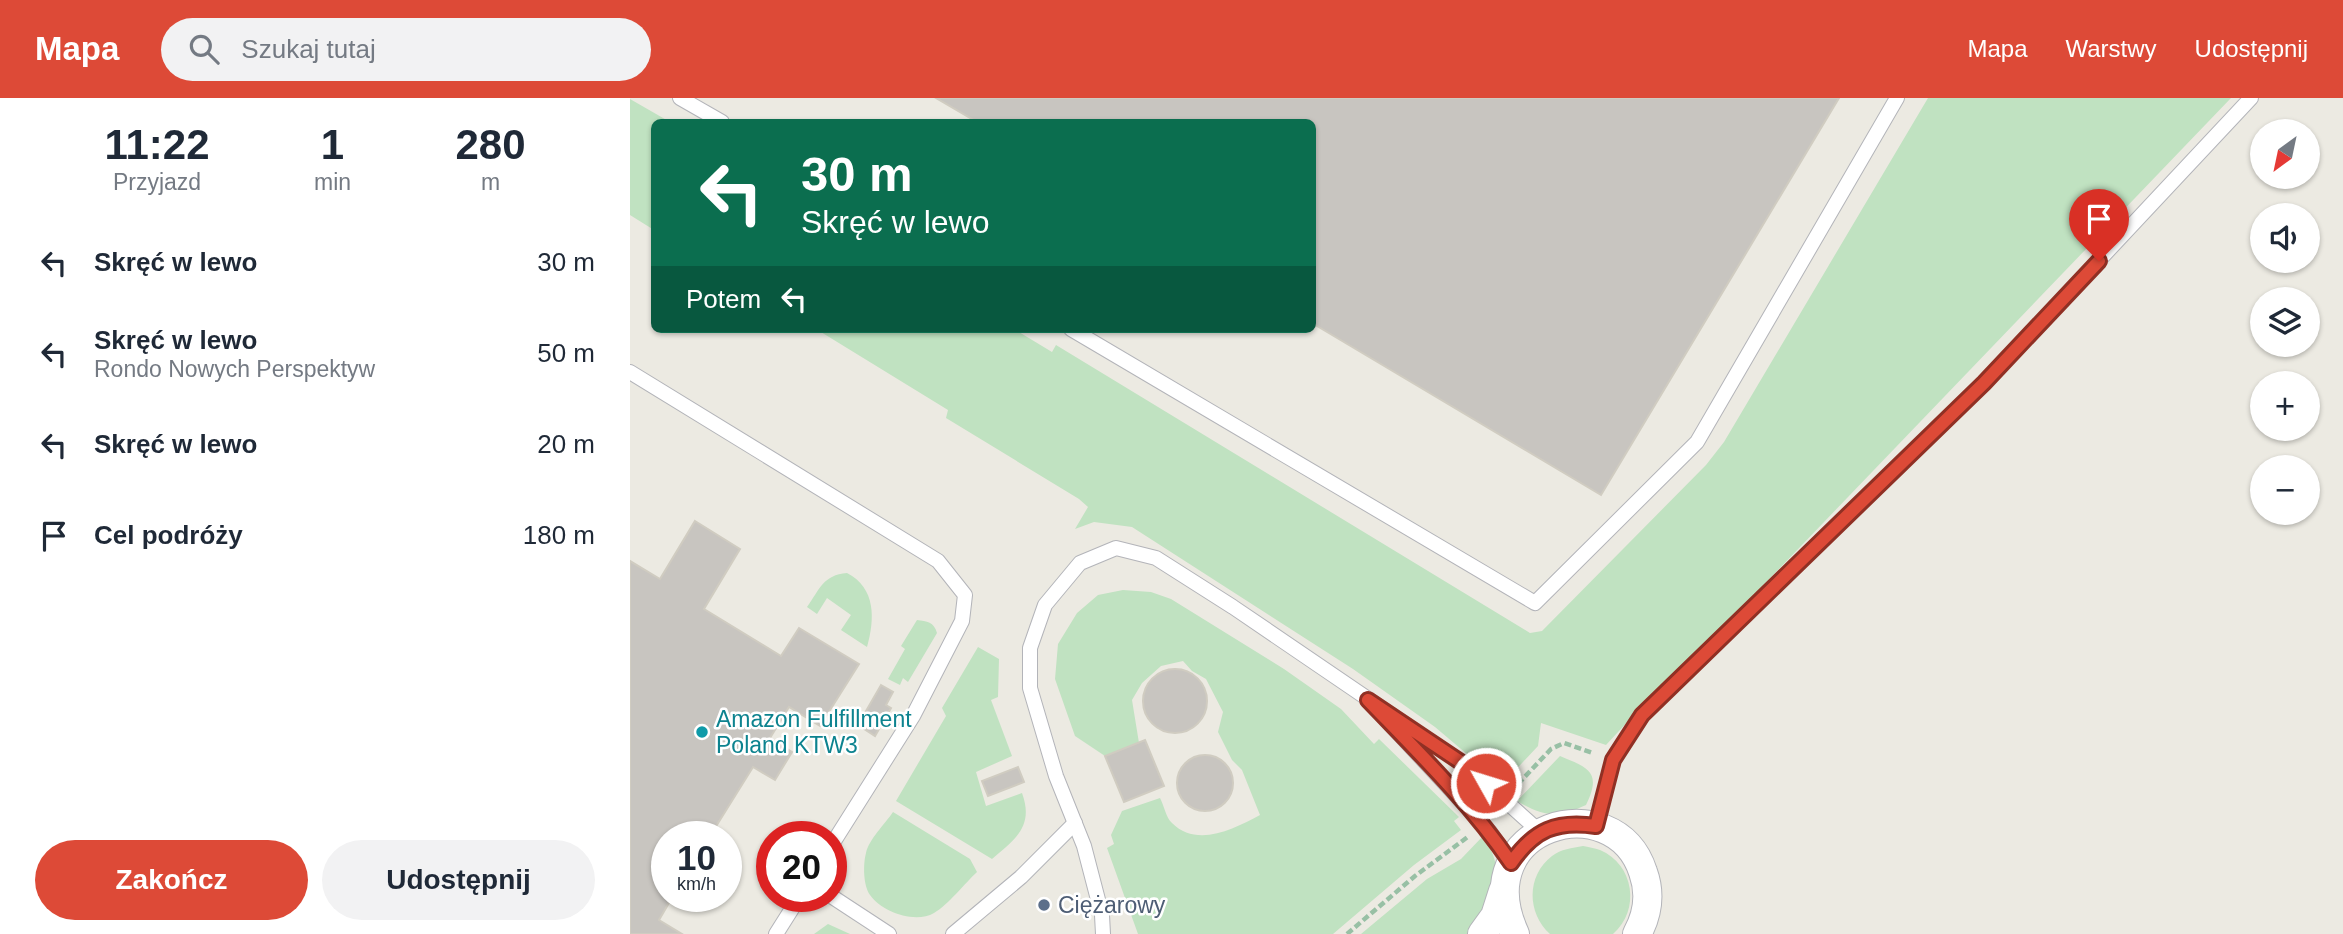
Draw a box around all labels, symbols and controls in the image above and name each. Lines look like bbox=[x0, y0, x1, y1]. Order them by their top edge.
search box bbox=[161, 18, 651, 81]
text: Mapa bbox=[35, 30, 119, 67]
icon: search bbox=[185, 30, 223, 68]
text: Szukaj tutaj bbox=[241, 34, 376, 64]
text: Mapa bbox=[1967, 35, 2027, 62]
text: Warstwy bbox=[2065, 35, 2157, 62]
text: Udostępnij bbox=[2195, 35, 2308, 62]
north arrow bbox=[2250, 119, 2320, 189]
map controls bbox=[2250, 119, 2320, 525]
text: 11:22 bbox=[104, 121, 210, 168]
text: 1 bbox=[321, 121, 344, 168]
text: 280 bbox=[455, 121, 526, 168]
icon: left bbox=[686, 147, 777, 238]
text: 30 m bbox=[801, 147, 913, 201]
text: Przyjazd bbox=[113, 169, 201, 195]
text: min bbox=[314, 169, 351, 195]
text: m bbox=[481, 169, 500, 195]
pin bbox=[2069, 189, 2129, 261]
icon: arrive bbox=[2080, 200, 2118, 238]
button: sound bbox=[2250, 203, 2320, 273]
text: Skręć w lewo bbox=[801, 204, 990, 240]
icon: left bbox=[35, 244, 73, 282]
text: Skręć w lewo bbox=[94, 247, 257, 277]
text: 30 m bbox=[537, 247, 595, 277]
icon: left bbox=[775, 280, 813, 318]
text: Potem bbox=[686, 284, 761, 314]
button: layers bbox=[2250, 287, 2320, 357]
text: Skręć w lewo bbox=[94, 325, 257, 355]
icon: left bbox=[35, 335, 73, 373]
text: 50 m bbox=[537, 338, 595, 368]
text: Rondo Nowych Perspektyw bbox=[94, 356, 375, 382]
button: + bbox=[2250, 371, 2320, 441]
icon: left bbox=[35, 426, 73, 464]
text: Skręć w lewo bbox=[94, 429, 257, 459]
text: 20 m bbox=[537, 429, 595, 459]
button: − bbox=[2250, 455, 2320, 525]
icon: arrive bbox=[35, 517, 73, 555]
text: Cel podróży bbox=[94, 520, 243, 550]
text: 180 m bbox=[523, 520, 595, 550]
place label: Amazon Fulfillment Poland KTW3 bbox=[716, 706, 912, 758]
marker: Amazon Fulfillment Poland KTW3 bbox=[694, 724, 710, 740]
position arrow bbox=[1449, 746, 1523, 820]
speed limit sign: 20 bbox=[756, 821, 847, 912]
text: 10 bbox=[677, 838, 716, 877]
button: Zakończ bbox=[35, 840, 308, 920]
button: Udostępnij bbox=[322, 840, 595, 920]
text: km/h bbox=[677, 874, 716, 894]
place label: Ciężarowy bbox=[1058, 892, 1166, 918]
marker: Ciężarowy bbox=[1036, 897, 1052, 913]

